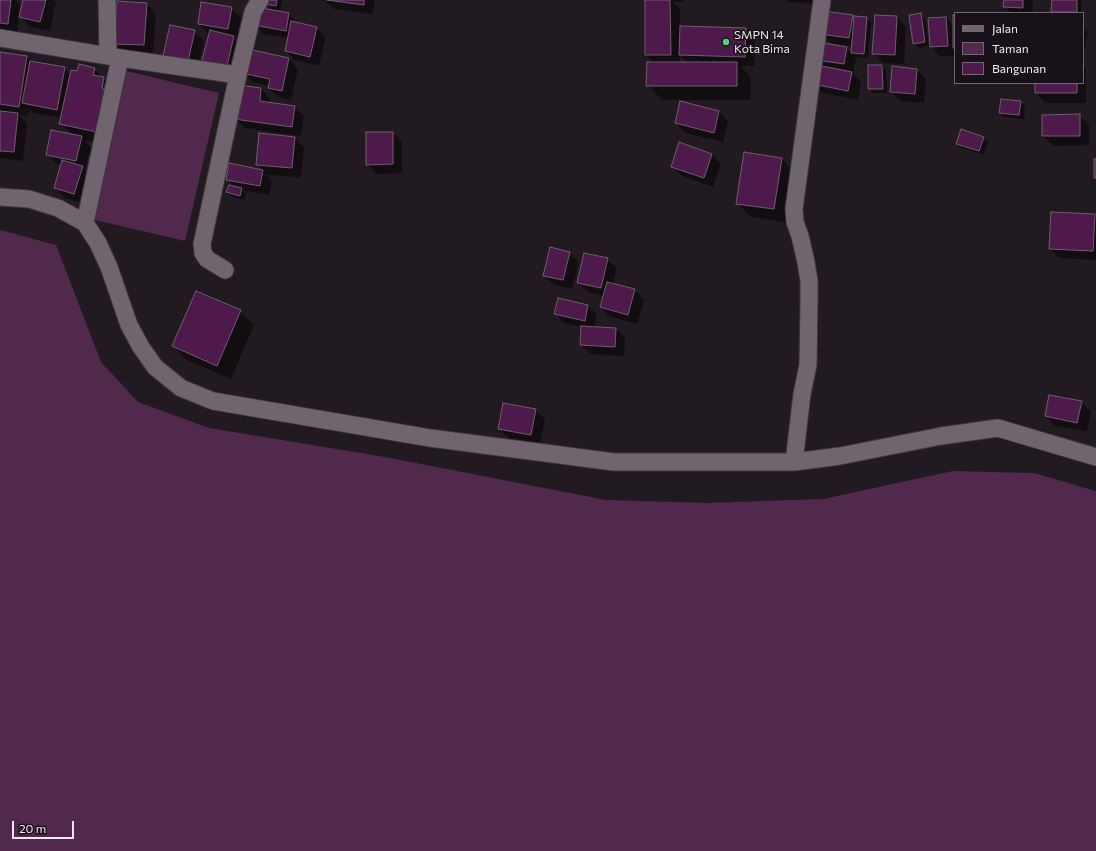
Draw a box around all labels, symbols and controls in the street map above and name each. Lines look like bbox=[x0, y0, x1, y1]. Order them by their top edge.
legend bbox=[954, 12, 1084, 84]
text: Jalan bbox=[992, 21, 1018, 35]
place label: SMPN 14 Kota Bima bbox=[734, 28, 790, 56]
marker: SMPN 14 Kota Bima bbox=[721, 37, 731, 47]
text: Taman bbox=[992, 41, 1029, 55]
text: Bangunan bbox=[992, 61, 1046, 75]
scale bar bbox=[14, 813, 76, 839]
text: 20 m bbox=[19, 821, 46, 835]

